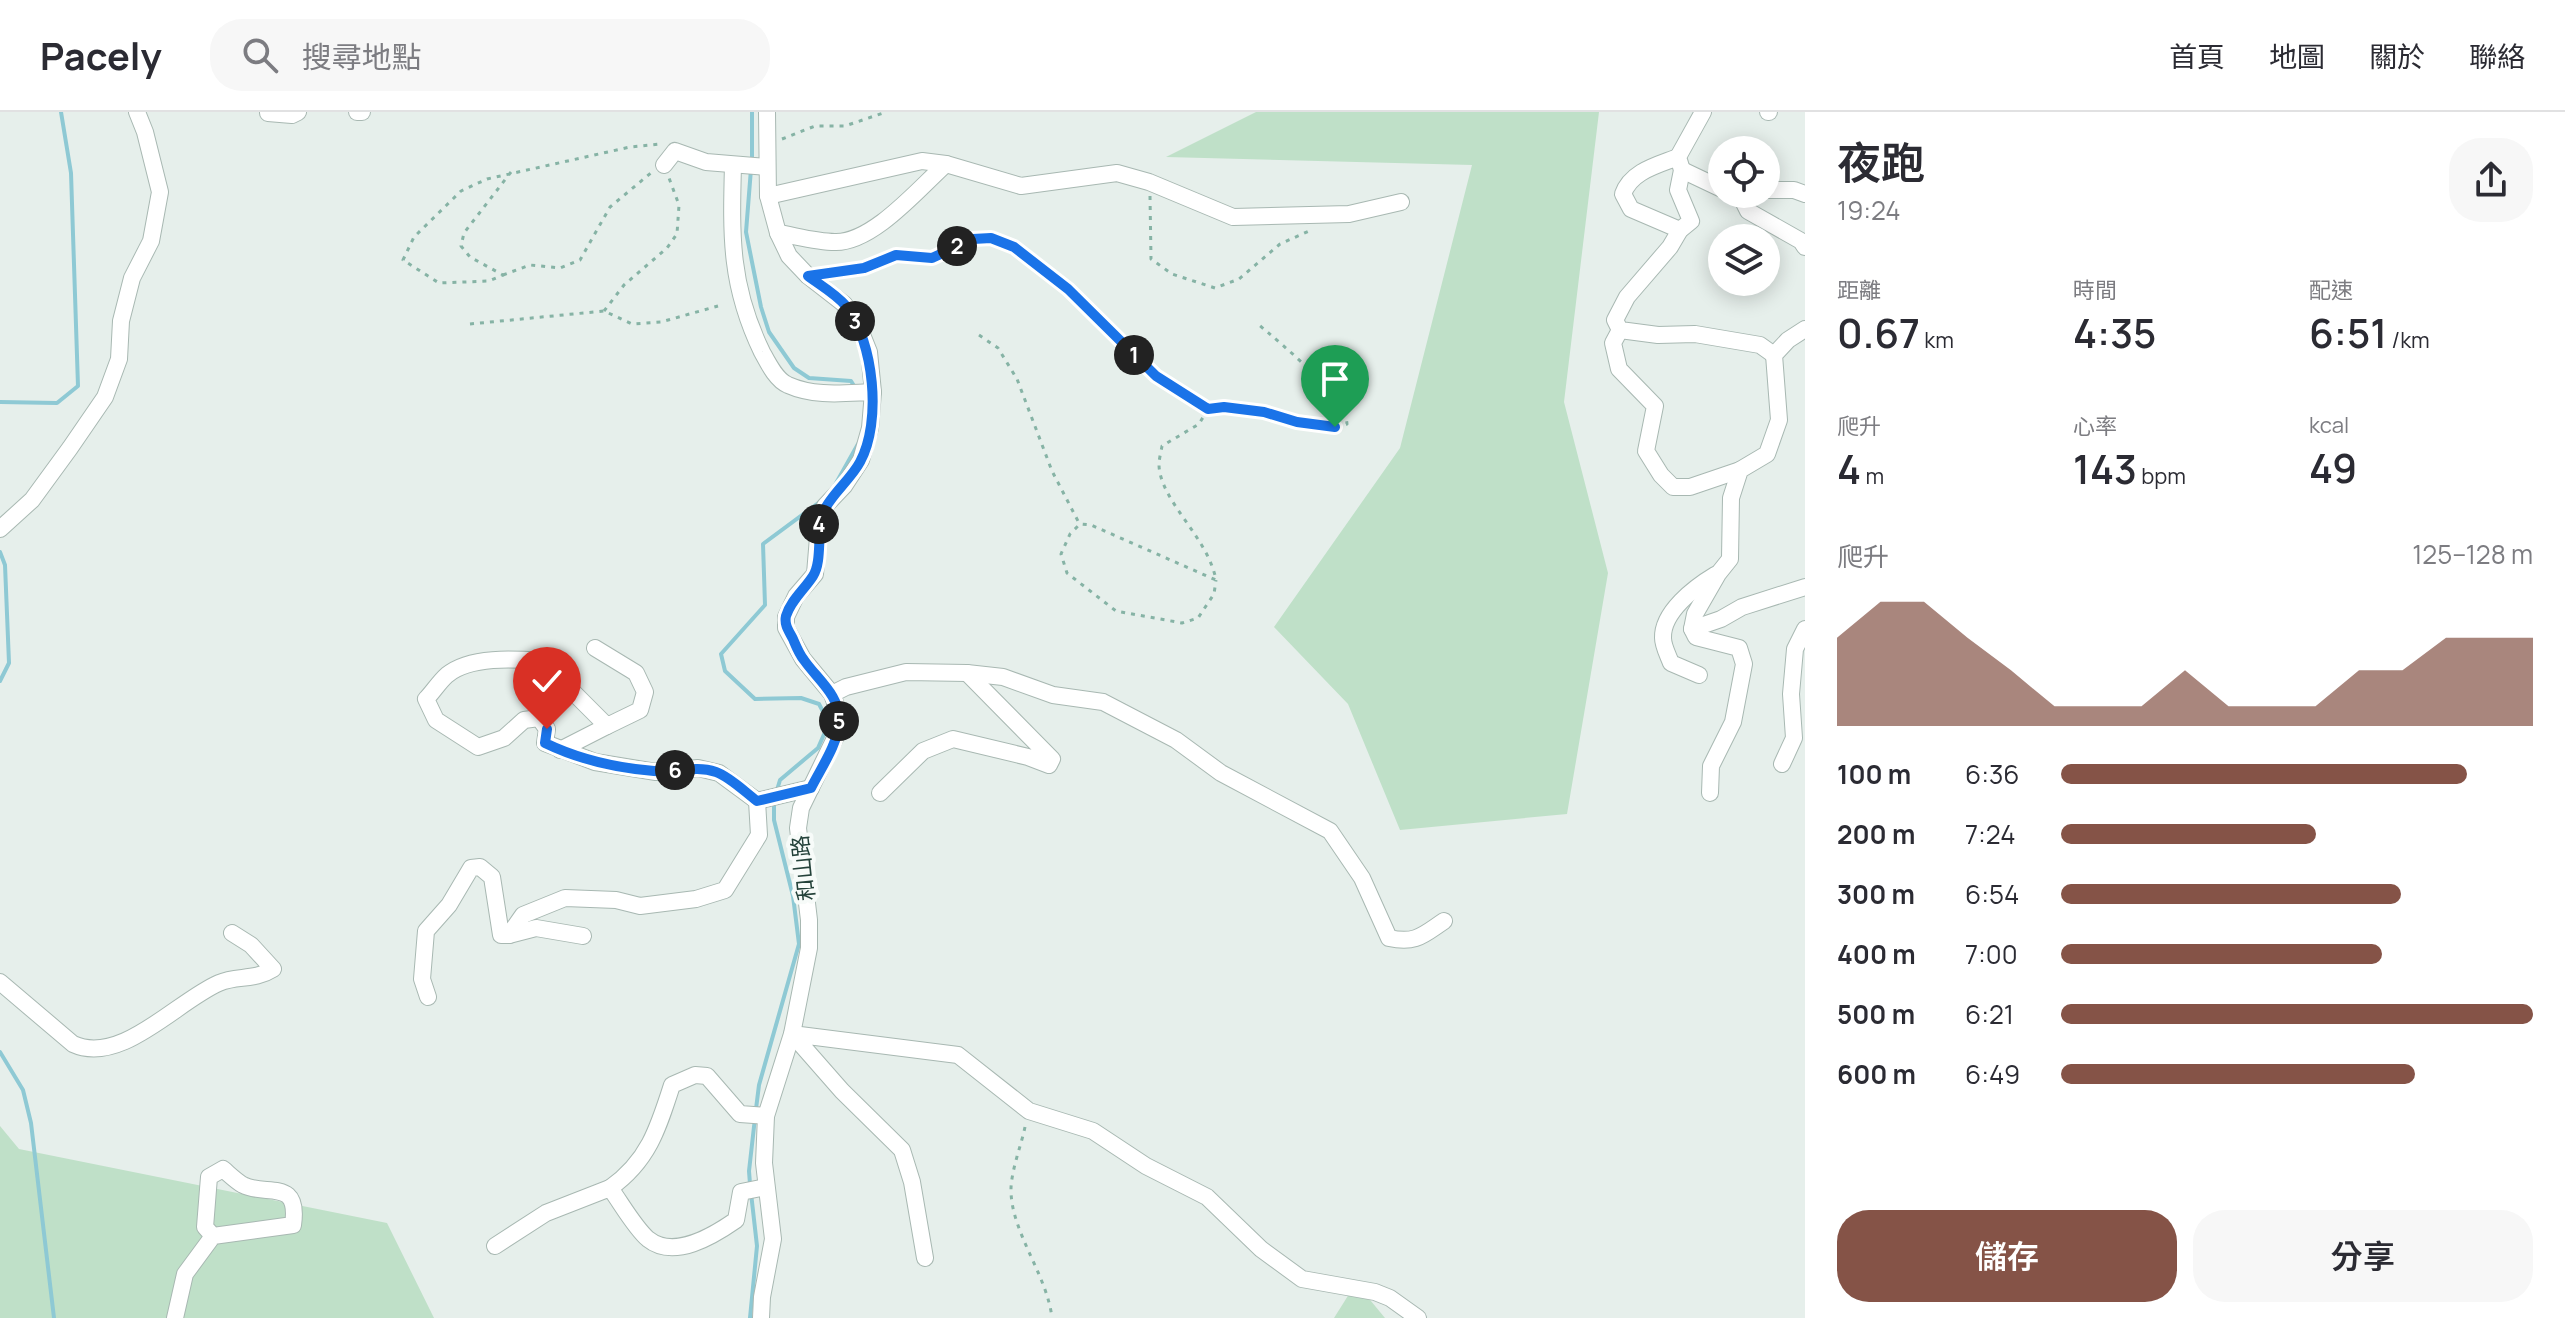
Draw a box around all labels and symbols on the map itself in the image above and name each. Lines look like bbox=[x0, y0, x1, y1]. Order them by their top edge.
pin: 2 bbox=[937, 226, 977, 266]
pin: 3 bbox=[835, 301, 875, 341]
pin: 1 bbox=[1114, 335, 1154, 375]
pin bbox=[1301, 345, 1369, 427]
pin: 4 bbox=[799, 504, 839, 544]
pin bbox=[513, 647, 581, 729]
pin: 5 bbox=[819, 701, 859, 741]
pin: 6 bbox=[655, 750, 695, 790]
street label: 和山路 bbox=[785, 834, 821, 902]

